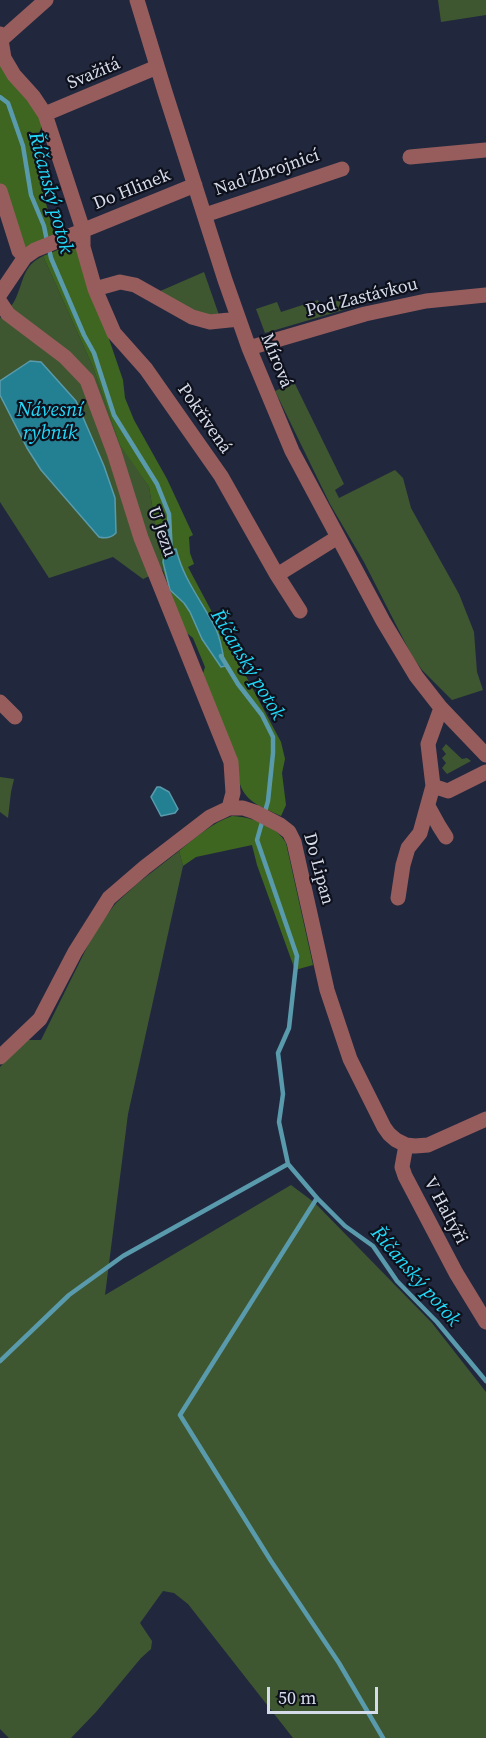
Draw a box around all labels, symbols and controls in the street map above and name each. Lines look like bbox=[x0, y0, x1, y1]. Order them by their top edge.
street label: Svažitá bbox=[64, 53, 124, 95]
water label: Říčanský potok bbox=[22, 130, 78, 256]
street label: Nad Zbrojnicí bbox=[212, 145, 322, 201]
street label: Do Hlinek bbox=[90, 165, 174, 215]
street label: Pod Zastávkou bbox=[304, 274, 420, 322]
street label: Mírová bbox=[255, 331, 297, 391]
street label: Pokřivená bbox=[172, 380, 236, 458]
water label: Návesní rybník bbox=[17, 399, 83, 446]
street label: U Jezu bbox=[142, 504, 180, 560]
water label: Říčanský potok bbox=[205, 605, 289, 725]
street label: Do Lipan bbox=[298, 831, 338, 907]
street label: V Haltýři bbox=[418, 1174, 472, 1248]
water label: Říčanský potok bbox=[365, 1222, 465, 1332]
scale bar bbox=[270, 1675, 381, 1713]
text: 50 m bbox=[278, 1685, 316, 1710]

